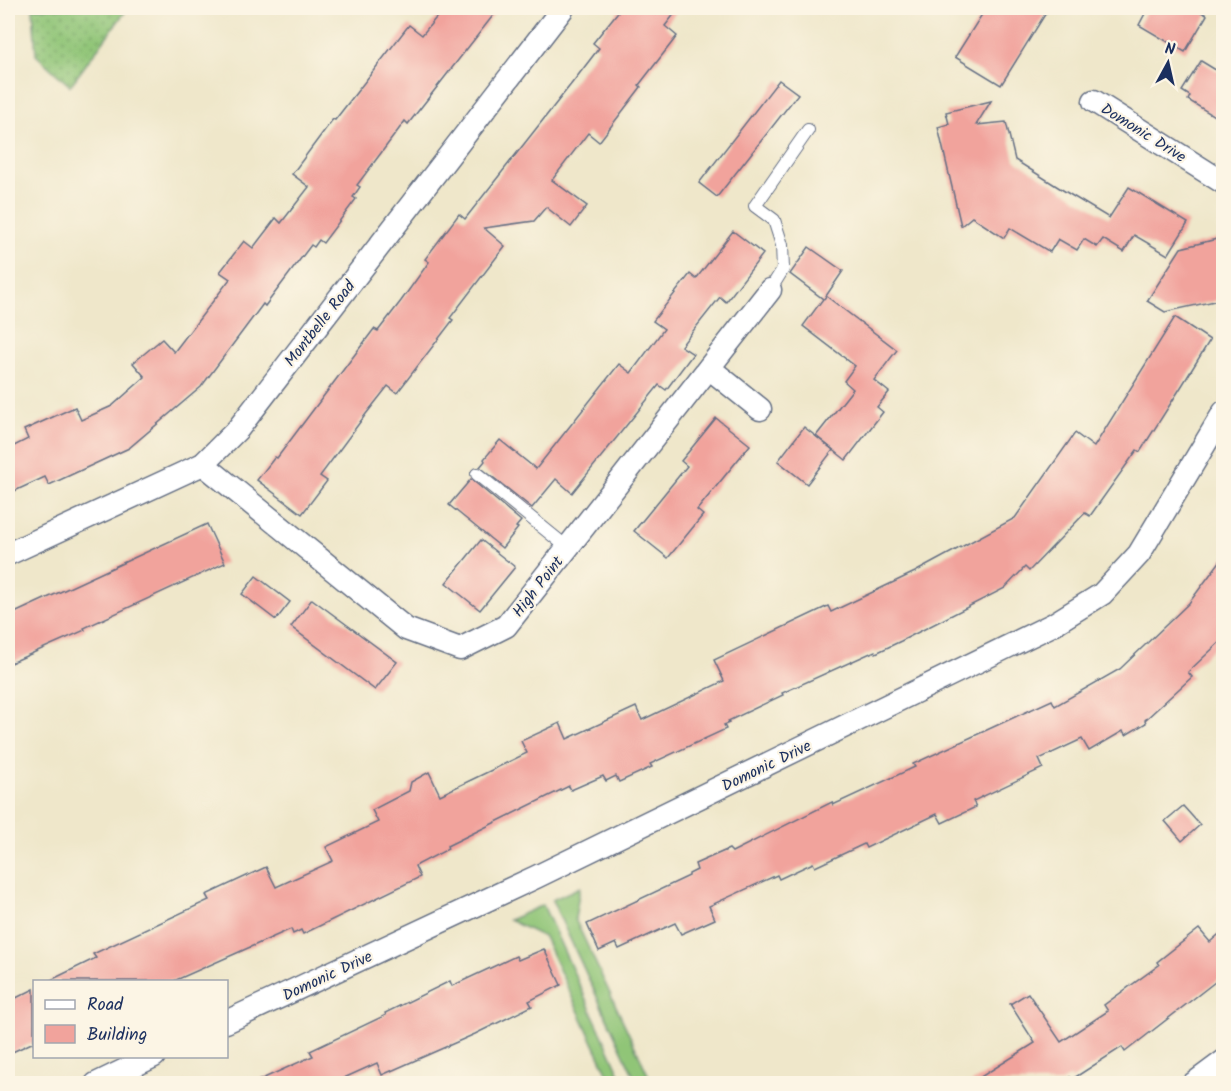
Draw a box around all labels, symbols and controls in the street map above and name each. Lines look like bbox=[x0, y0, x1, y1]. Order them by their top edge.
north arrow bbox=[1138, 33, 1198, 93]
text: N bbox=[1163, 37, 1177, 63]
street label: Domonic Drive bbox=[1096, 97, 1191, 170]
street label: Montbelle Road bbox=[278, 275, 363, 372]
street label: High Point bbox=[506, 550, 571, 623]
street label: Domonic Drive bbox=[718, 734, 816, 799]
street label: Domonic Drive bbox=[278, 945, 377, 1008]
legend bbox=[33, 980, 228, 1058]
text: Road bbox=[87, 991, 124, 1020]
text: Building bbox=[87, 1021, 147, 1050]

